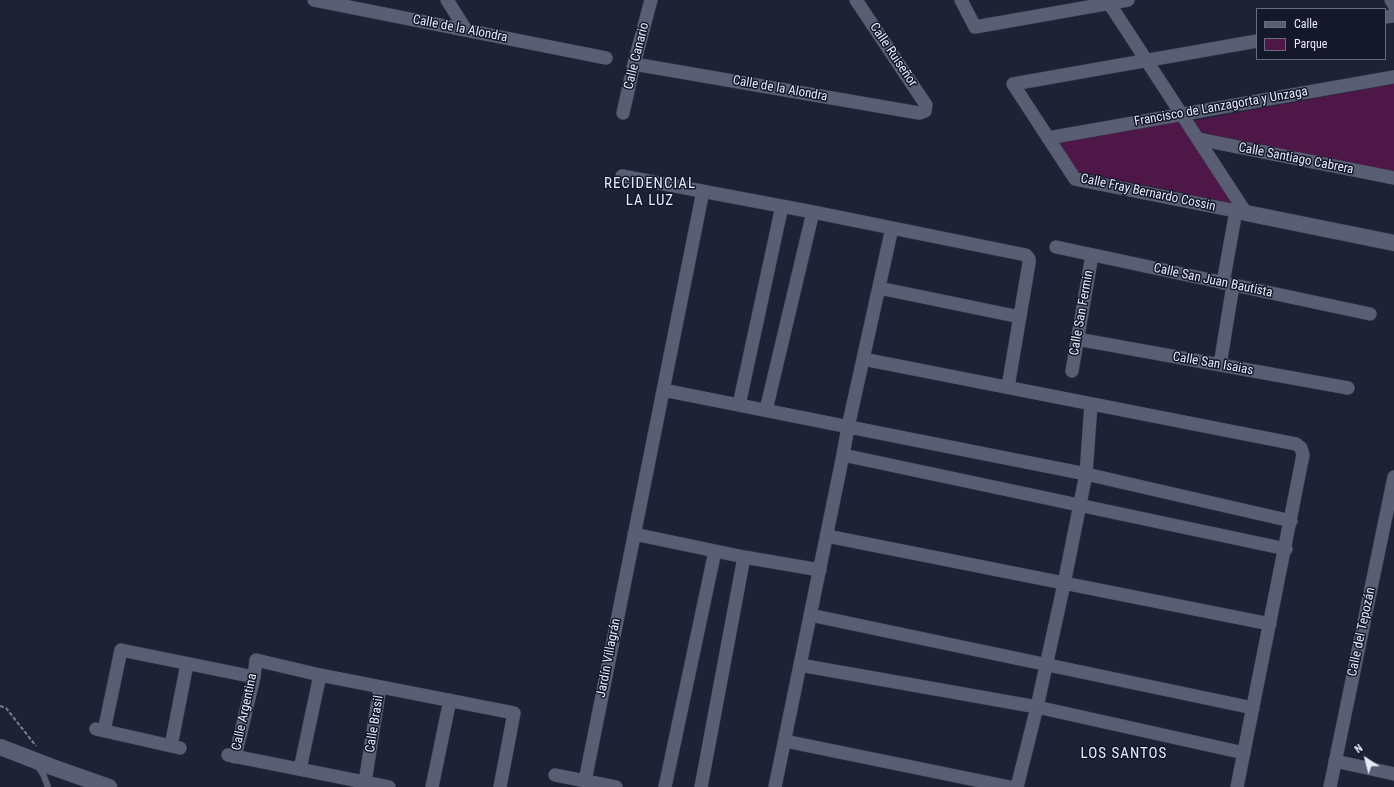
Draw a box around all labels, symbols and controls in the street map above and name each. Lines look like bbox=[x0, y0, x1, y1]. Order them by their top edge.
legend bbox=[1256, 8, 1386, 60]
street label: Calle de la Alondra bbox=[411, 12, 509, 46]
text: Calle bbox=[1294, 17, 1318, 31]
street label: Calle Ruiseñor bbox=[866, 20, 920, 90]
street label: Calle Canario bbox=[621, 21, 653, 91]
text: Parque bbox=[1294, 37, 1327, 51]
street label: Calle de la Alondra bbox=[731, 73, 829, 105]
street label: Francisco de Lanzagorta y Unzaga bbox=[1133, 84, 1309, 130]
street label: Calle Santiago Cabrera bbox=[1237, 140, 1355, 178]
street label: Calle Fray Bernardo Cossin bbox=[1079, 171, 1217, 215]
district label: RECIDENCIAL LA LUZ bbox=[604, 175, 696, 210]
street label: Calle San Juan Bautista bbox=[1152, 261, 1274, 301]
street label: Calle San Fermin bbox=[1067, 269, 1097, 357]
street label: Calle San Isaias bbox=[1172, 349, 1254, 379]
street label: Calle del Tepozán bbox=[1345, 586, 1379, 678]
street label: Jardín Villagrán bbox=[594, 617, 624, 699]
street label: Calle Argentina bbox=[229, 672, 261, 752]
street label: Calle Brasil bbox=[363, 694, 387, 754]
north arrow bbox=[1346, 739, 1386, 779]
text: N bbox=[1352, 742, 1365, 756]
district label: LOS SANTOS bbox=[1081, 745, 1167, 763]

